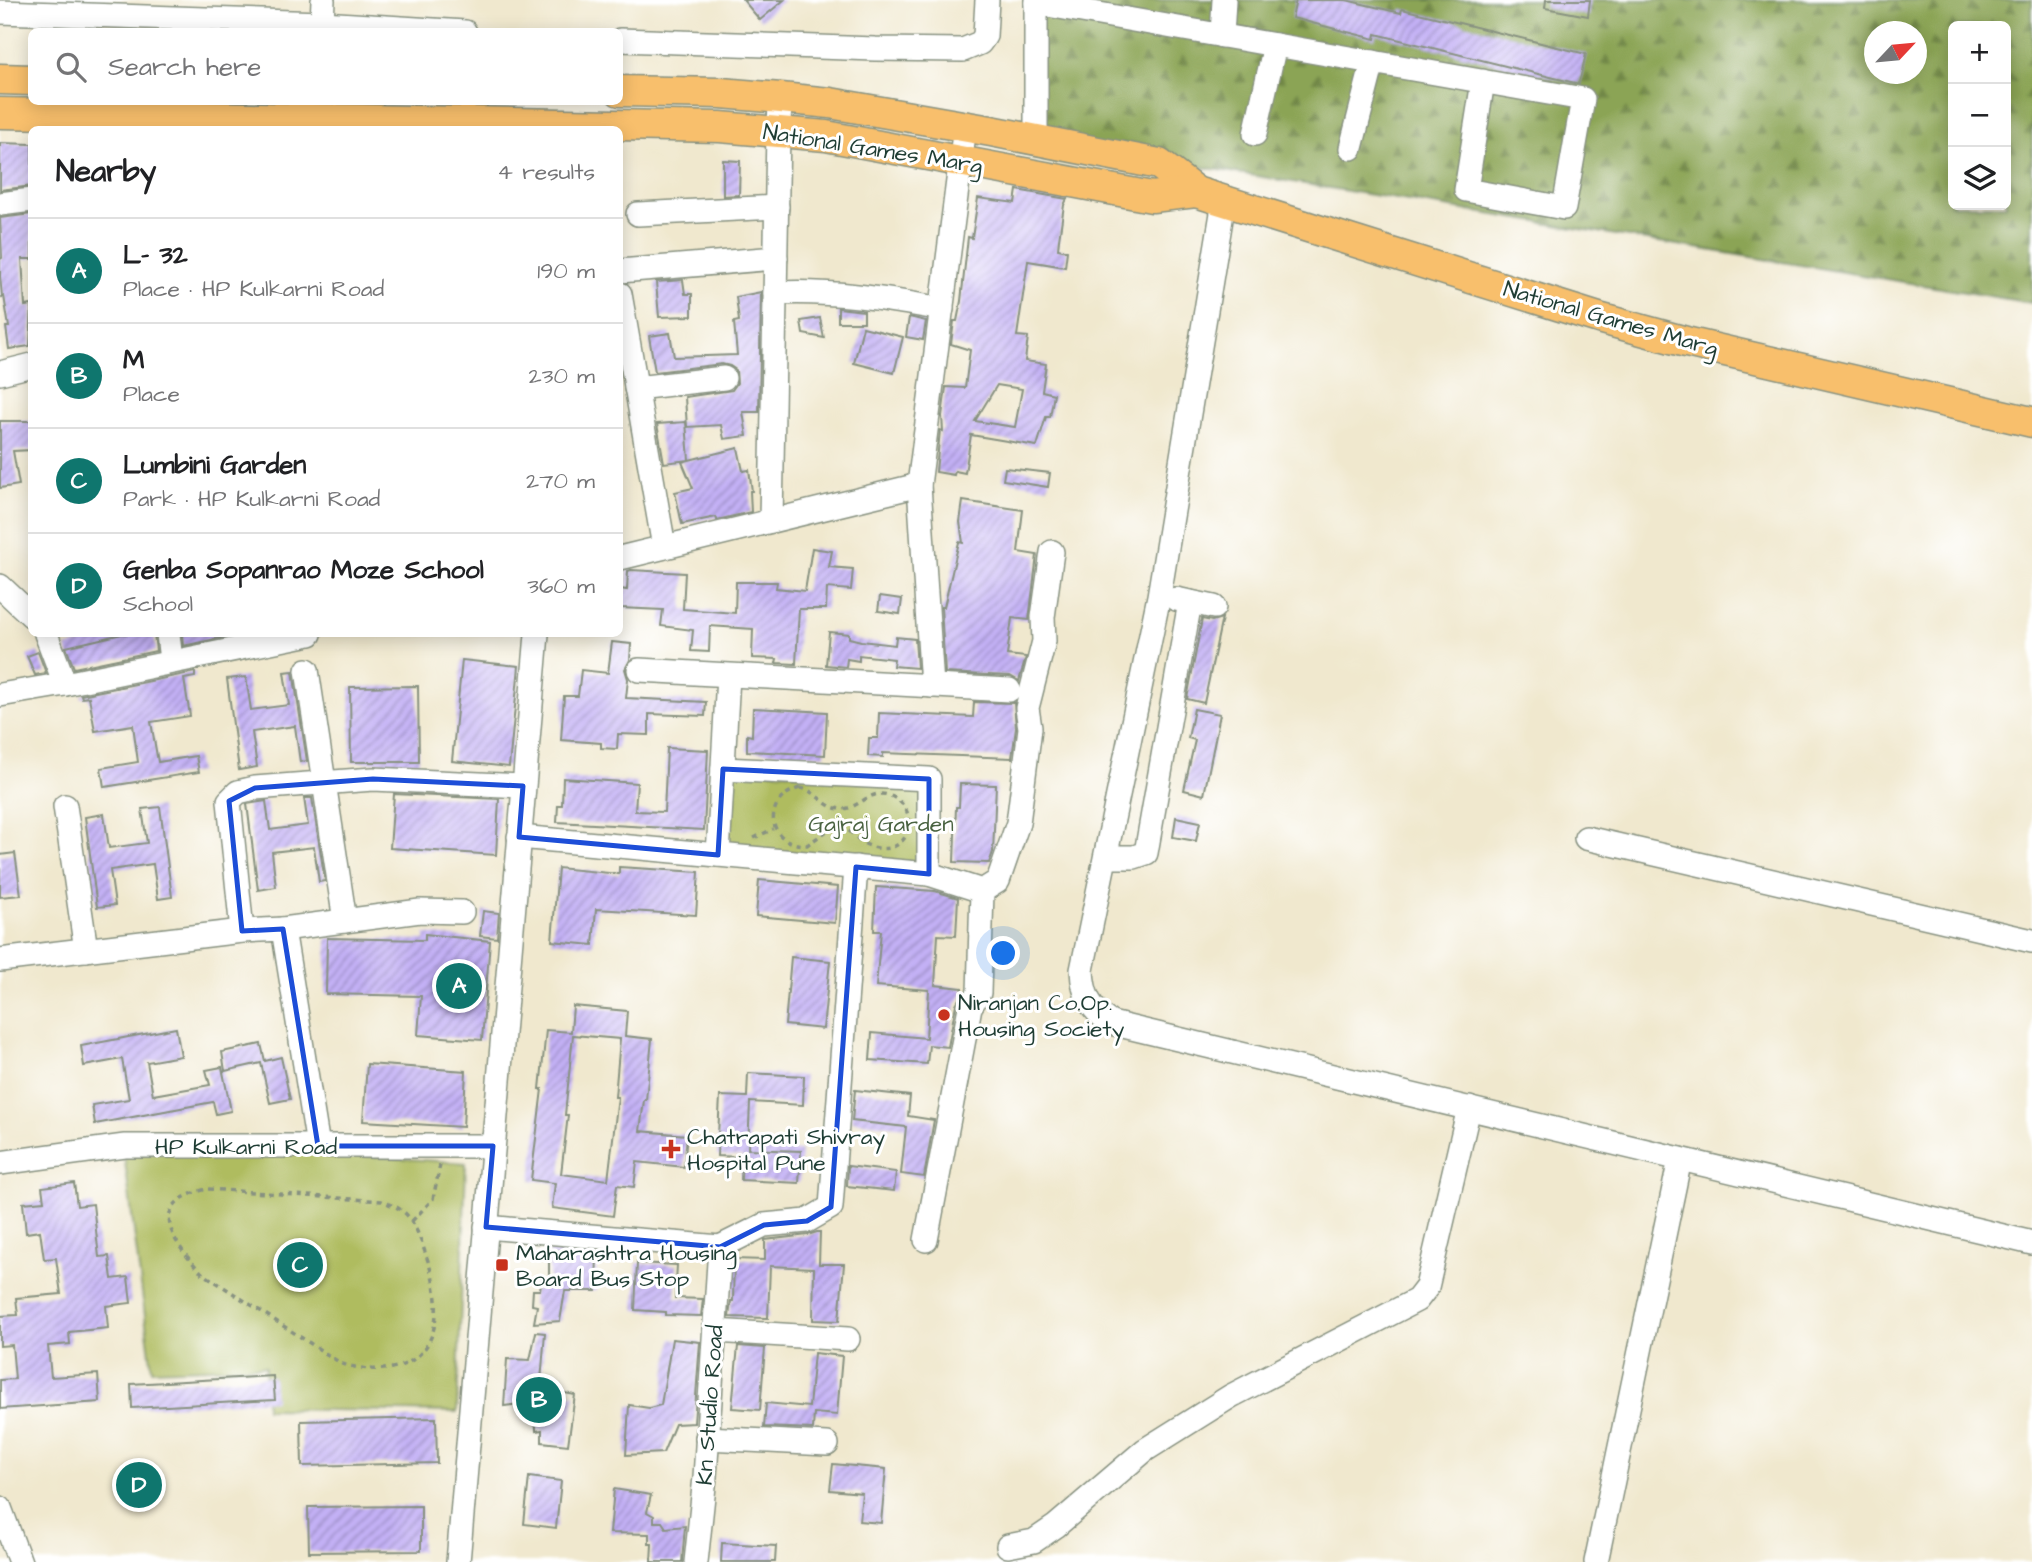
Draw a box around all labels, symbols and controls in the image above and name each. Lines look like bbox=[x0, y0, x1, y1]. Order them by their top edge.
north arrow bbox=[1864, 21, 1927, 84]
map controls bbox=[1948, 21, 2011, 210]
button: + bbox=[1948, 21, 2011, 84]
search box bbox=[28, 28, 623, 105]
icon: search bbox=[52, 48, 90, 86]
text: Search here bbox=[108, 49, 261, 85]
button: − bbox=[1948, 84, 2011, 147]
street label: National Games Marg bbox=[761, 116, 985, 183]
button: layers bbox=[1948, 147, 2011, 210]
text: Nearby bbox=[56, 151, 156, 193]
text: 4 results bbox=[497, 156, 595, 188]
text: L- 32 bbox=[123, 237, 188, 273]
text: A bbox=[72, 255, 86, 287]
text: 190 m bbox=[537, 255, 595, 287]
text: Place · HP Kulkarni Road bbox=[123, 273, 384, 305]
street label: National Games Marg bbox=[1499, 273, 1722, 366]
text: M bbox=[123, 342, 145, 378]
text: B bbox=[71, 360, 87, 392]
text: 230 m bbox=[529, 360, 595, 392]
text: Place bbox=[123, 378, 180, 410]
text: Lumbini Garden bbox=[123, 447, 306, 483]
text: C bbox=[71, 465, 87, 497]
text: 270 m bbox=[526, 465, 595, 497]
text: Park · HP Kulkarni Road bbox=[123, 483, 380, 515]
text: Genba Sopanrao Moze School bbox=[123, 552, 484, 588]
text: D bbox=[72, 570, 86, 602]
text: 360 m bbox=[527, 570, 595, 602]
text: School bbox=[123, 588, 193, 620]
park label: Gajraj Garden bbox=[808, 808, 954, 840]
your location bbox=[986, 936, 1020, 970]
pin: A bbox=[436, 960, 482, 1012]
place label: Niranjan Co.Op. Housing Society bbox=[958, 987, 1125, 1046]
marker: Niranjan Co.Op. Housing Society bbox=[936, 1007, 952, 1023]
place label: Chatrapati Shivray Hospital Pune bbox=[687, 1121, 886, 1179]
street label: HP Kulkarni Road bbox=[155, 1131, 337, 1163]
marker: Chatrapati Shivray Hospital Pune bbox=[661, 1139, 681, 1159]
place label: Maharashtra Housing Board Bus Stop bbox=[516, 1237, 737, 1295]
pin: C bbox=[277, 1239, 323, 1291]
marker: Maharashtra Housing Board Bus Stop bbox=[494, 1257, 510, 1273]
street label: Kn Studio Road bbox=[688, 1324, 732, 1486]
pin: B bbox=[516, 1374, 562, 1426]
pin: D bbox=[116, 1459, 162, 1511]

